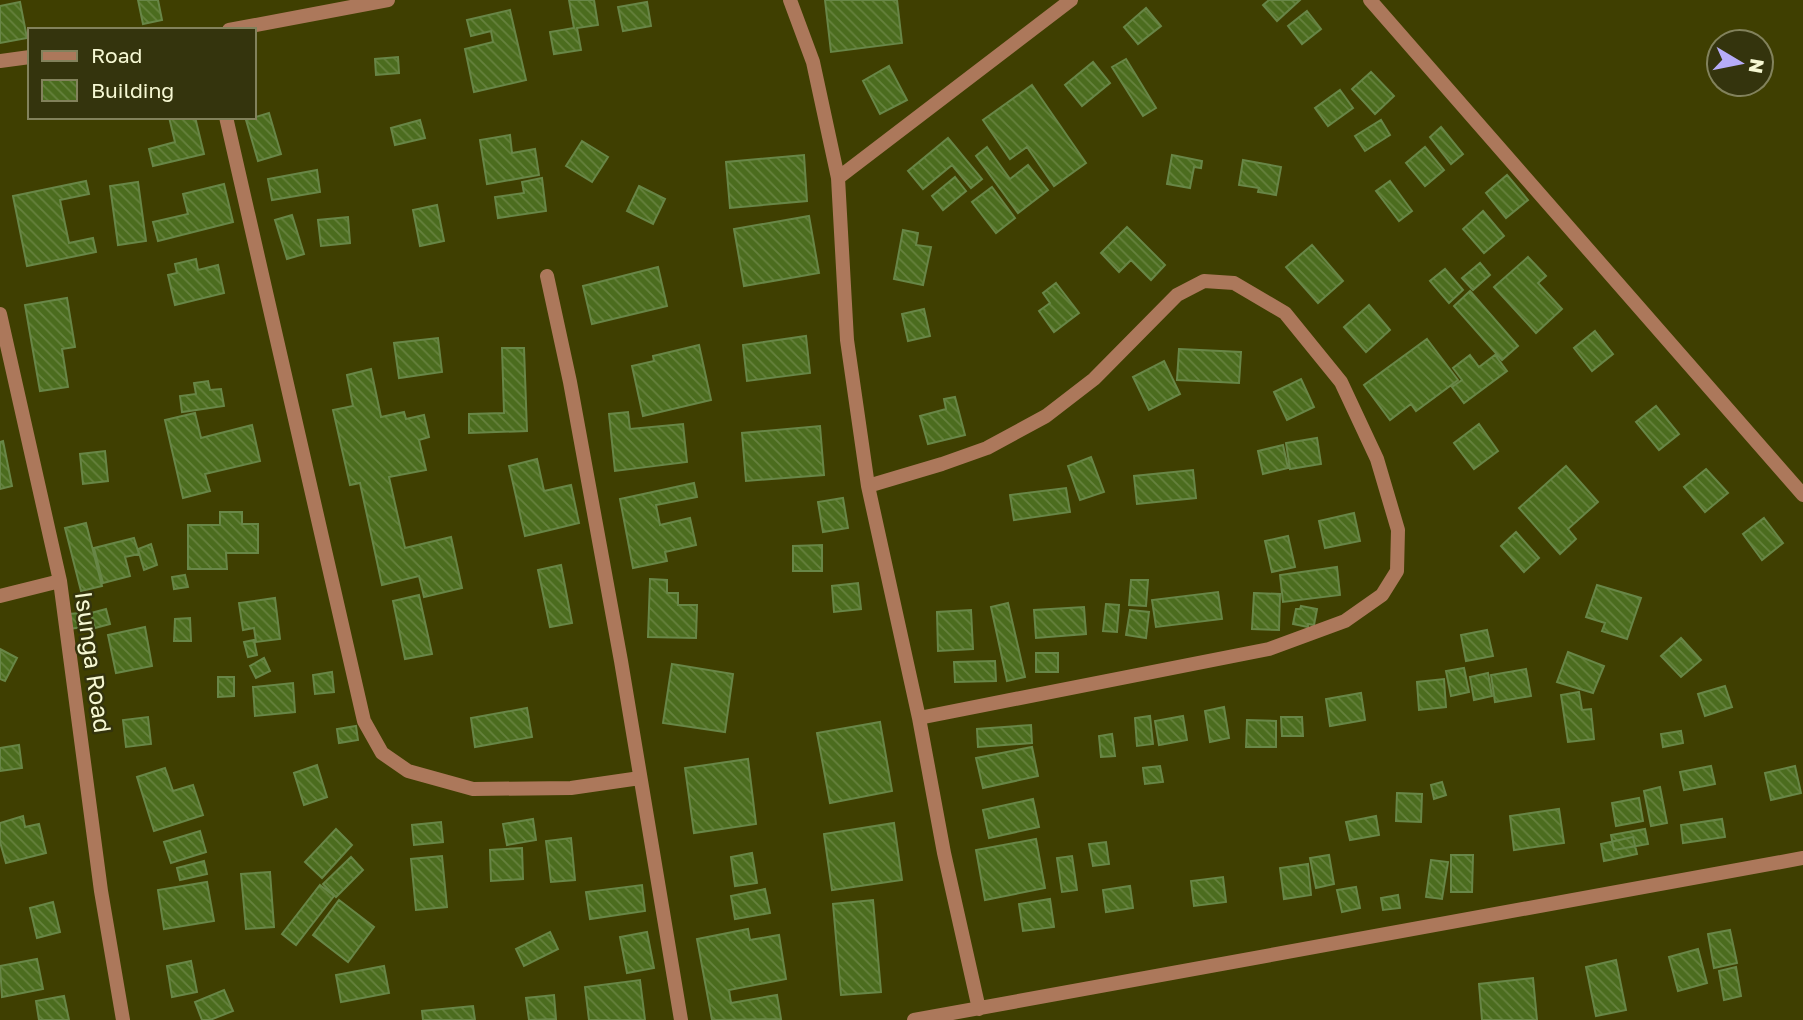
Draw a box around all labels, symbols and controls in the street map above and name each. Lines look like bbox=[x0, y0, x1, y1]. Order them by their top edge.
legend bbox=[28, 28, 256, 119]
north arrow bbox=[1705, 28, 1775, 98]
text: Road bbox=[91, 42, 142, 68]
text: N bbox=[1745, 57, 1770, 75]
text: Building bbox=[91, 77, 174, 103]
street label: Isunga Road bbox=[70, 589, 118, 735]

